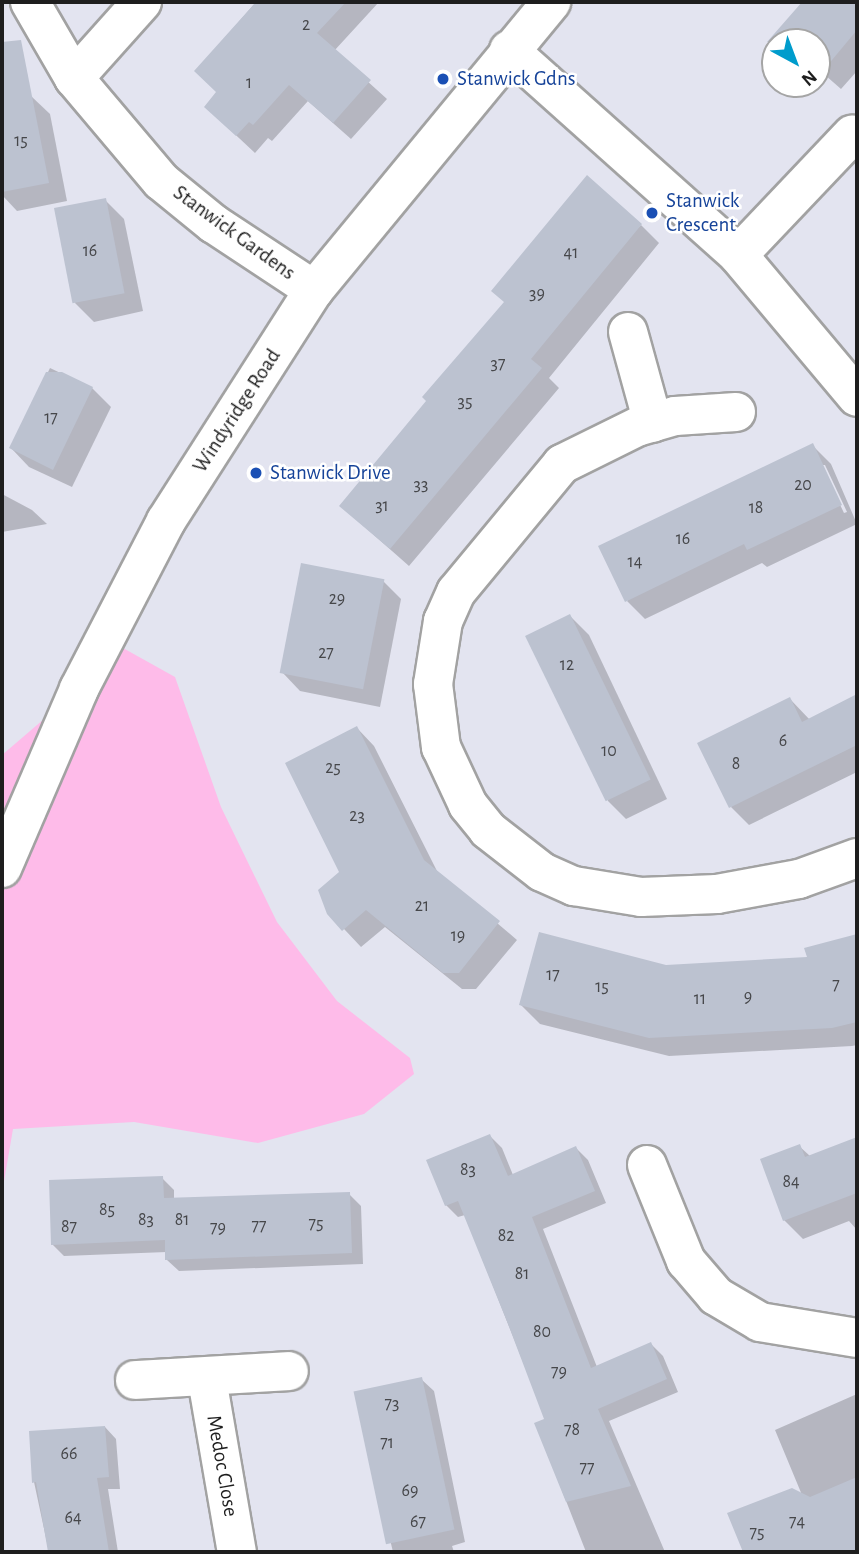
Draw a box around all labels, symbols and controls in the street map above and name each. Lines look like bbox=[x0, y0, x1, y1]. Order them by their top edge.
house number: 2 bbox=[302, 14, 310, 36]
north arrow bbox=[761, 28, 831, 98]
place label: Stanwick Gdns bbox=[457, 66, 576, 92]
text: N bbox=[798, 66, 820, 89]
marker: Stanwick Gdns bbox=[435, 71, 451, 87]
house number: 1 bbox=[246, 72, 252, 94]
house number: 15 bbox=[14, 130, 28, 152]
street label: Stanwick Gardens bbox=[168, 180, 300, 286]
place label: Stanwick Crescent bbox=[666, 188, 739, 238]
marker: Stanwick Crescent bbox=[644, 205, 660, 221]
house number: 16 bbox=[83, 240, 97, 262]
house number: 41 bbox=[564, 242, 578, 264]
house number: 39 bbox=[529, 283, 545, 305]
street label: Windyridge Road bbox=[188, 344, 286, 478]
house number: 37 bbox=[491, 353, 505, 375]
house number: 35 bbox=[458, 391, 472, 413]
house number: 17 bbox=[44, 407, 58, 429]
place label: Stanwick Drive bbox=[270, 460, 391, 486]
marker: Stanwick Drive bbox=[248, 465, 264, 481]
house number: 33 bbox=[414, 474, 428, 496]
house number: 20 bbox=[794, 474, 812, 496]
house number: 31 bbox=[375, 495, 389, 517]
house number: 18 bbox=[749, 497, 763, 519]
house number: 16 bbox=[676, 528, 690, 550]
house number: 14 bbox=[628, 551, 642, 573]
house number: 29 bbox=[329, 588, 345, 610]
house number: 27 bbox=[318, 642, 334, 664]
house number: 12 bbox=[560, 654, 574, 676]
house number: 6 bbox=[779, 730, 787, 752]
house number: 10 bbox=[601, 740, 617, 762]
house number: 8 bbox=[732, 753, 740, 775]
house number: 25 bbox=[325, 757, 341, 779]
house number: 23 bbox=[349, 805, 365, 827]
house number: 21 bbox=[415, 895, 429, 917]
house number: 19 bbox=[451, 925, 465, 947]
house number: 17 bbox=[546, 964, 560, 986]
house number: 7 bbox=[832, 974, 840, 996]
house number: 15 bbox=[595, 976, 609, 998]
house number: 9 bbox=[744, 986, 752, 1008]
house number: 11 bbox=[694, 988, 706, 1010]
house number: 83 bbox=[460, 1159, 476, 1181]
house number: 84 bbox=[782, 1171, 800, 1193]
house number: 85 bbox=[99, 1199, 115, 1221]
house number: 83 bbox=[138, 1209, 154, 1231]
house number: 81 bbox=[175, 1209, 189, 1231]
house number: 75 bbox=[308, 1213, 324, 1235]
house number: 77 bbox=[251, 1215, 267, 1237]
house number: 87 bbox=[61, 1216, 77, 1238]
house number: 79 bbox=[210, 1217, 226, 1239]
house number: 82 bbox=[498, 1225, 514, 1247]
house number: 81 bbox=[515, 1263, 529, 1285]
house number: 80 bbox=[533, 1321, 551, 1343]
house number: 79 bbox=[551, 1361, 567, 1383]
house number: 73 bbox=[385, 1393, 399, 1415]
street label: Medoc Close bbox=[201, 1413, 243, 1519]
house number: 78 bbox=[564, 1419, 580, 1441]
house number: 71 bbox=[380, 1432, 394, 1454]
house number: 66 bbox=[61, 1443, 77, 1465]
house number: 77 bbox=[579, 1457, 595, 1479]
house number: 69 bbox=[402, 1480, 418, 1502]
house number: 64 bbox=[64, 1507, 82, 1529]
house number: 67 bbox=[410, 1511, 426, 1533]
house number: 74 bbox=[789, 1511, 805, 1533]
house number: 75 bbox=[749, 1522, 765, 1544]

